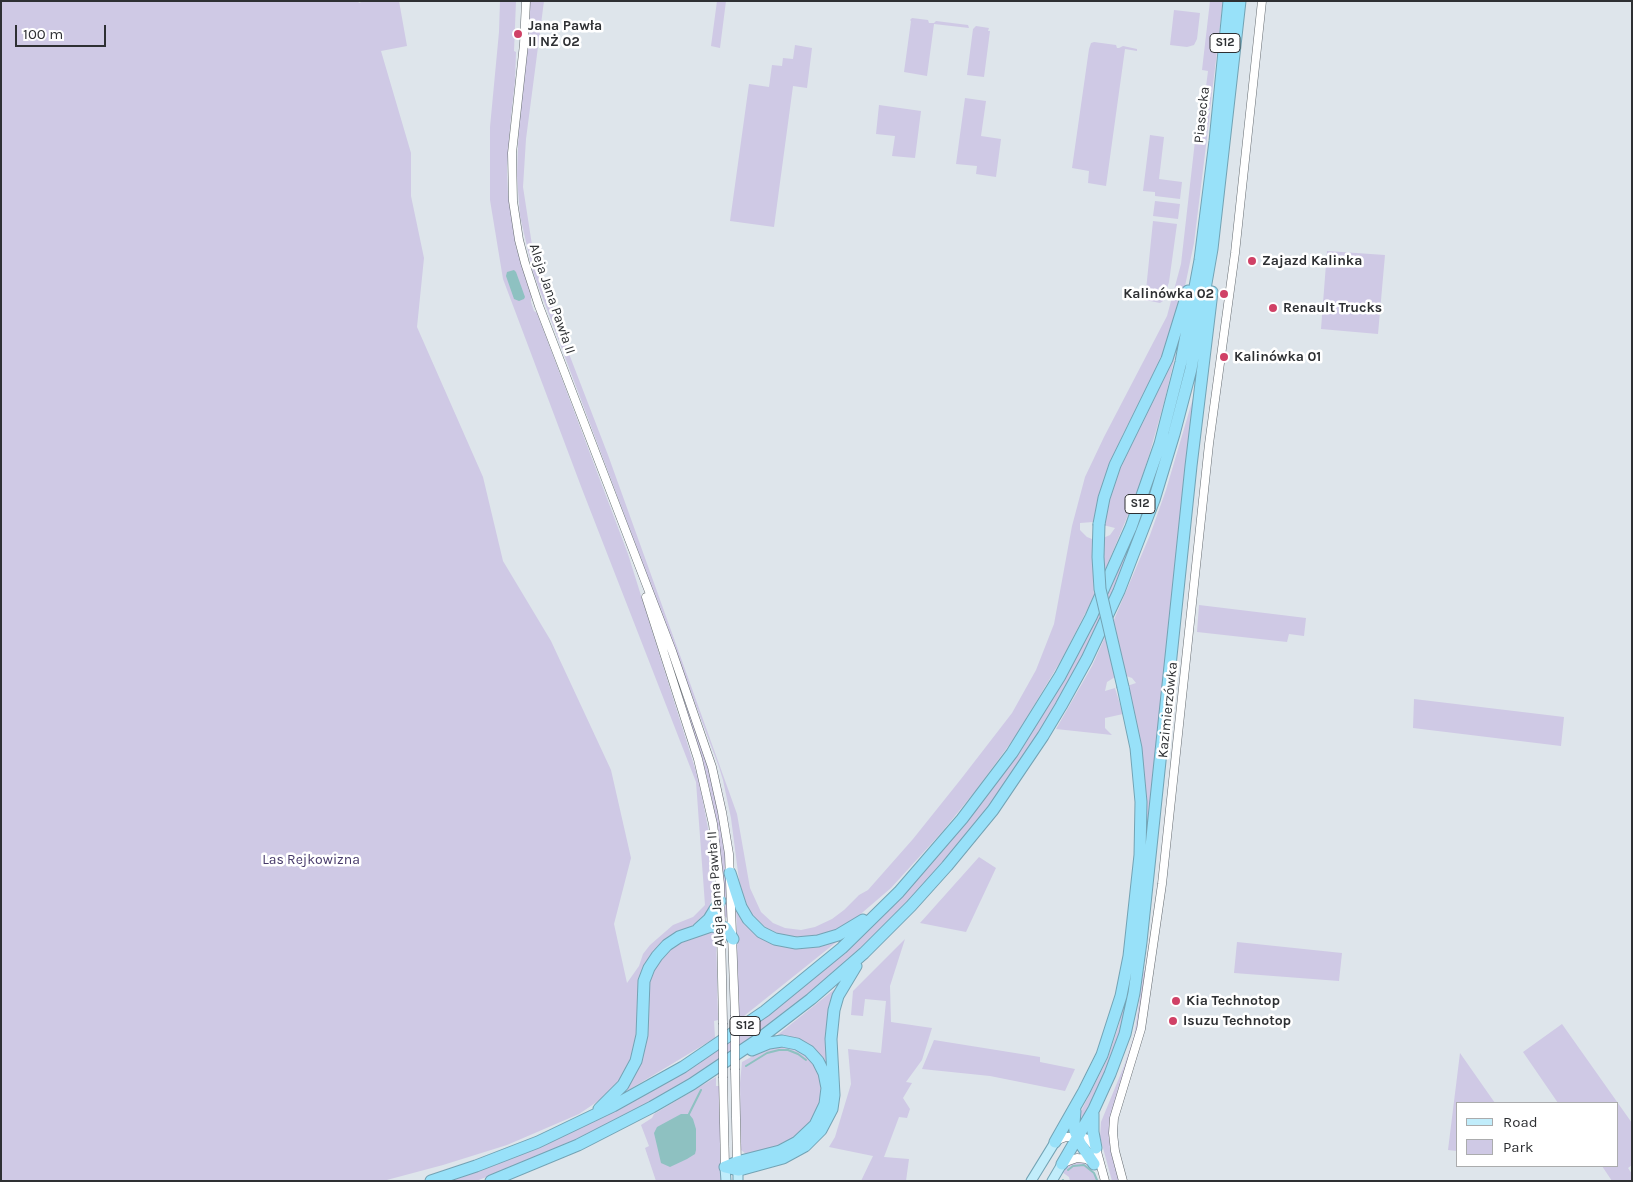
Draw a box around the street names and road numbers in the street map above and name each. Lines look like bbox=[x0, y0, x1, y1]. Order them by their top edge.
road number: S12 bbox=[1210, 34, 1240, 52]
street label: Piasecka bbox=[1191, 86, 1213, 144]
street label: Aleja Jana Pawła II bbox=[525, 242, 579, 356]
road number: S12 bbox=[1125, 494, 1155, 514]
street label: Kazimierzówka bbox=[1155, 661, 1181, 759]
street label: Aleja Jana Pawła II bbox=[704, 831, 728, 947]
road number: S12 bbox=[730, 1016, 760, 1036]

